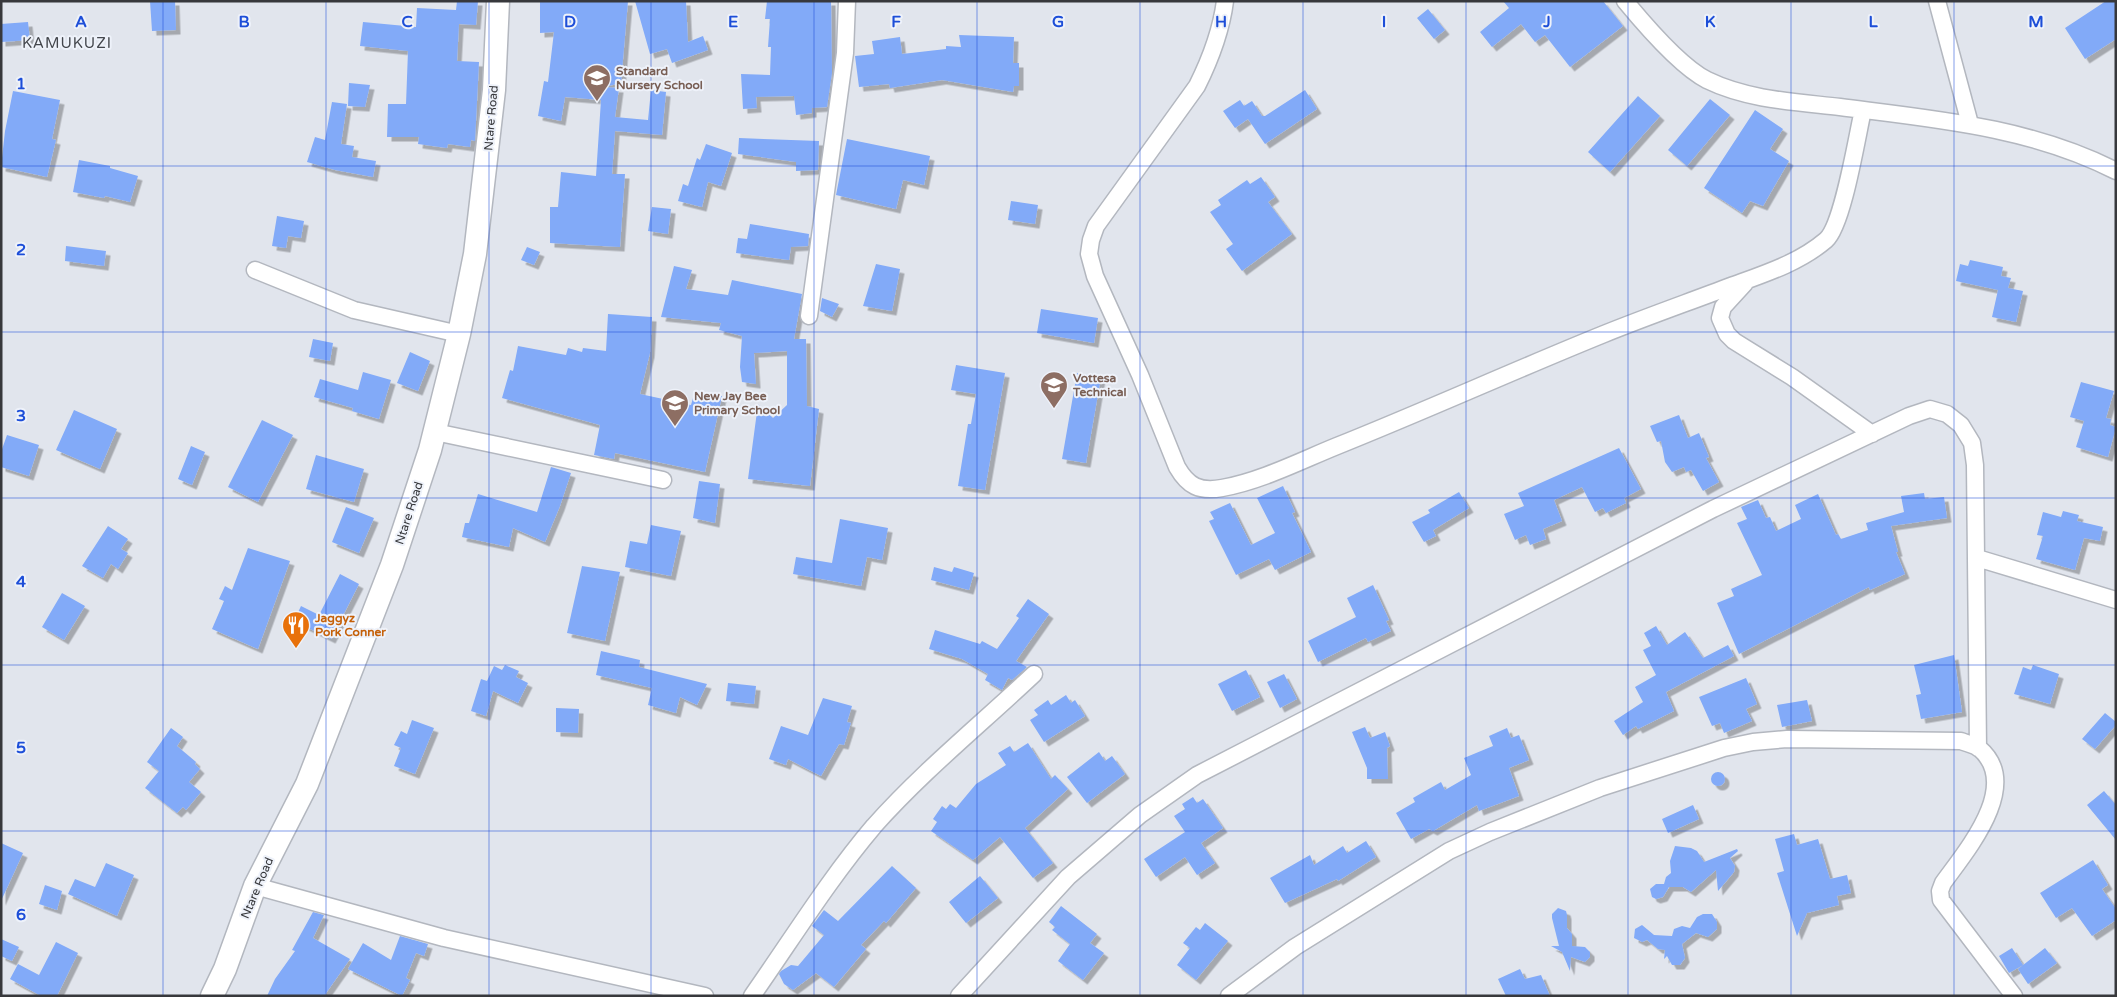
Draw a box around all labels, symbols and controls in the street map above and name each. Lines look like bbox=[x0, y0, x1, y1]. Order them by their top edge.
text: A bbox=[75, 12, 87, 32]
text: B bbox=[238, 12, 250, 32]
text: C bbox=[401, 12, 413, 32]
text: D bbox=[564, 12, 576, 32]
text: E bbox=[728, 12, 738, 32]
text: F bbox=[891, 12, 901, 32]
text: G bbox=[1052, 12, 1064, 32]
text: H bbox=[1215, 12, 1227, 32]
text: I bbox=[1382, 12, 1386, 32]
text: J bbox=[1542, 12, 1551, 32]
text: K bbox=[1705, 12, 1716, 32]
text: L bbox=[1868, 12, 1878, 32]
text: M bbox=[2028, 12, 2044, 32]
district label: KAMUKUZI bbox=[22, 34, 112, 52]
school or university icon: Standard Nursery School bbox=[582, 63, 612, 102]
place label: Standard Nursery School bbox=[616, 64, 703, 93]
text: 1 bbox=[16, 74, 26, 94]
street label: Ntare Road bbox=[481, 85, 501, 151]
text: 2 bbox=[16, 240, 26, 260]
school or university icon: Vottesa Technical bbox=[1039, 370, 1069, 409]
place label: Vottesa Technical bbox=[1072, 371, 1126, 399]
school or university icon: New Jay Bee Primary School bbox=[660, 388, 690, 427]
place label: New Jay Bee Primary School bbox=[694, 389, 780, 418]
text: 3 bbox=[16, 406, 26, 426]
street label: Ntare Road bbox=[392, 480, 426, 546]
text: 4 bbox=[16, 572, 26, 592]
restaurant icon: Jaggyz Pork Conner bbox=[281, 610, 311, 649]
place label: Jaggyz Pork Conner bbox=[314, 611, 386, 639]
text: 5 bbox=[16, 738, 26, 758]
street label: Ntare Road bbox=[238, 855, 276, 921]
text: 6 bbox=[16, 905, 26, 925]

